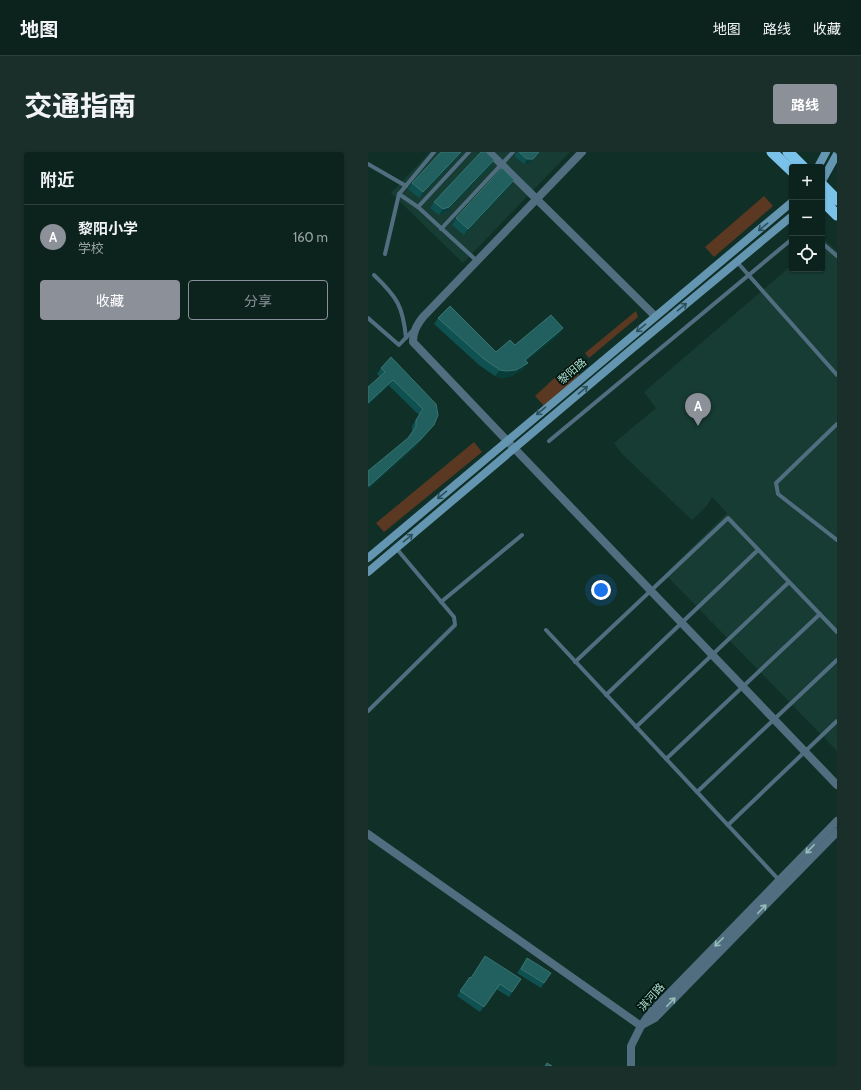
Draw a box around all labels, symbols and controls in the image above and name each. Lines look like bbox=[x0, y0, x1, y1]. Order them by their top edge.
text: 地图 bbox=[20, 18, 58, 41]
text: 地图 bbox=[713, 20, 741, 38]
text: 路线 bbox=[763, 20, 791, 38]
text: 收藏 bbox=[813, 20, 841, 38]
button: 路线 bbox=[773, 84, 837, 124]
text: 交通指南 bbox=[24, 89, 136, 123]
map controls bbox=[789, 164, 825, 272]
button: + bbox=[789, 164, 825, 200]
text: 附近 bbox=[40, 170, 74, 190]
button: − bbox=[789, 200, 825, 236]
text: 黎阳小学 bbox=[78, 220, 138, 238]
one-way arrow bbox=[757, 223, 768, 232]
text: A bbox=[49, 229, 57, 245]
text: 160 m bbox=[293, 229, 328, 245]
button: locate bbox=[789, 236, 825, 272]
text: 学校 bbox=[78, 240, 104, 256]
button: 收藏 bbox=[40, 280, 180, 320]
button: 分享 bbox=[188, 280, 328, 320]
one-way arrow bbox=[677, 303, 688, 312]
one-way arrow bbox=[635, 323, 646, 332]
street label: 黎阳路 bbox=[555, 355, 589, 387]
one-way arrow bbox=[577, 386, 588, 395]
pin: A bbox=[685, 393, 711, 426]
one-way arrow bbox=[536, 407, 546, 416]
one-way arrow bbox=[437, 491, 447, 500]
one-way arrow bbox=[403, 533, 414, 542]
your location bbox=[591, 580, 611, 600]
one-way arrow bbox=[805, 844, 815, 854]
one-way arrow bbox=[757, 904, 767, 914]
one-way arrow bbox=[714, 937, 724, 947]
street label: 淇河路 bbox=[635, 980, 667, 1014]
one-way arrow bbox=[666, 997, 676, 1007]

